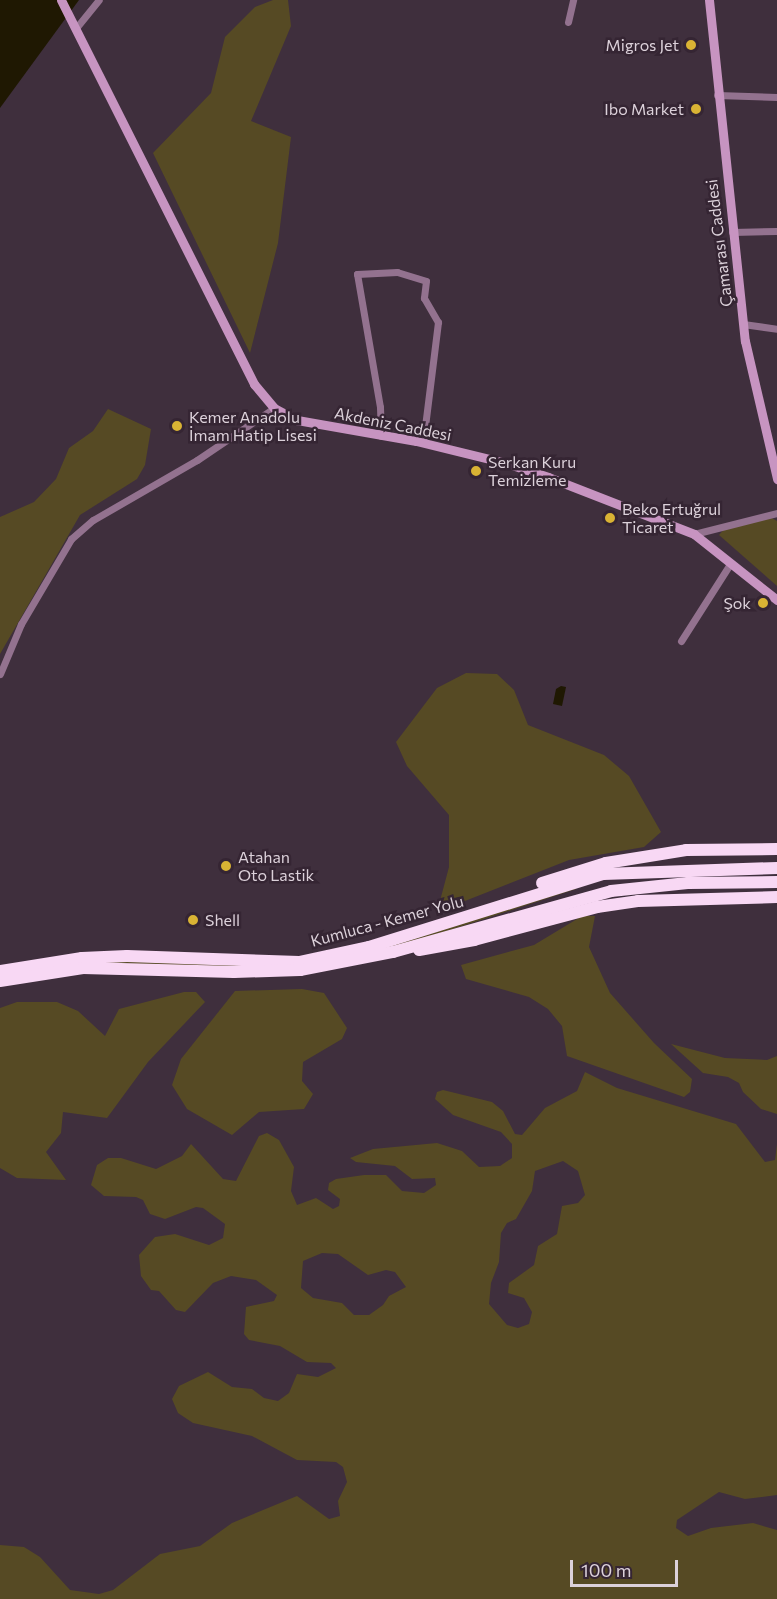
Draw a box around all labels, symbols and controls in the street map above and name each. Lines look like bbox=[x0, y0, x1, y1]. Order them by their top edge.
place label: Migros Jet bbox=[605, 35, 679, 55]
marker: Migros Jet bbox=[684, 38, 698, 52]
place label: Ibo Market bbox=[604, 99, 684, 119]
marker: Ibo Market bbox=[689, 102, 703, 116]
street label: Çamarası Caddesi bbox=[702, 178, 736, 308]
street label: Akdeniz Caddesi bbox=[333, 403, 453, 445]
place label: Kemer Anadolu İmam Hatip Lisesi bbox=[189, 407, 317, 445]
marker: Kemer Anadolu İmam Hatip Lisesi bbox=[170, 419, 184, 433]
place label: Serkan Kuru Temizleme bbox=[488, 452, 576, 490]
marker: Serkan Kuru Temizleme bbox=[469, 464, 483, 478]
place label: Beko Ertuğrul Ticaret bbox=[622, 499, 721, 537]
marker: Beko Ertuğrul Ticaret bbox=[603, 511, 617, 525]
place label: Şok bbox=[723, 593, 751, 613]
marker: Şok bbox=[756, 596, 770, 610]
place label: Atahan Oto Lastik bbox=[238, 847, 314, 885]
marker: Atahan Oto Lastik bbox=[219, 859, 233, 873]
street label: Kumluca - Kemer Yolu bbox=[308, 891, 466, 951]
place label: Shell bbox=[205, 910, 240, 930]
marker: Shell bbox=[186, 913, 200, 927]
scale bar bbox=[573, 1548, 681, 1586]
text: 100 m bbox=[581, 1559, 631, 1581]

